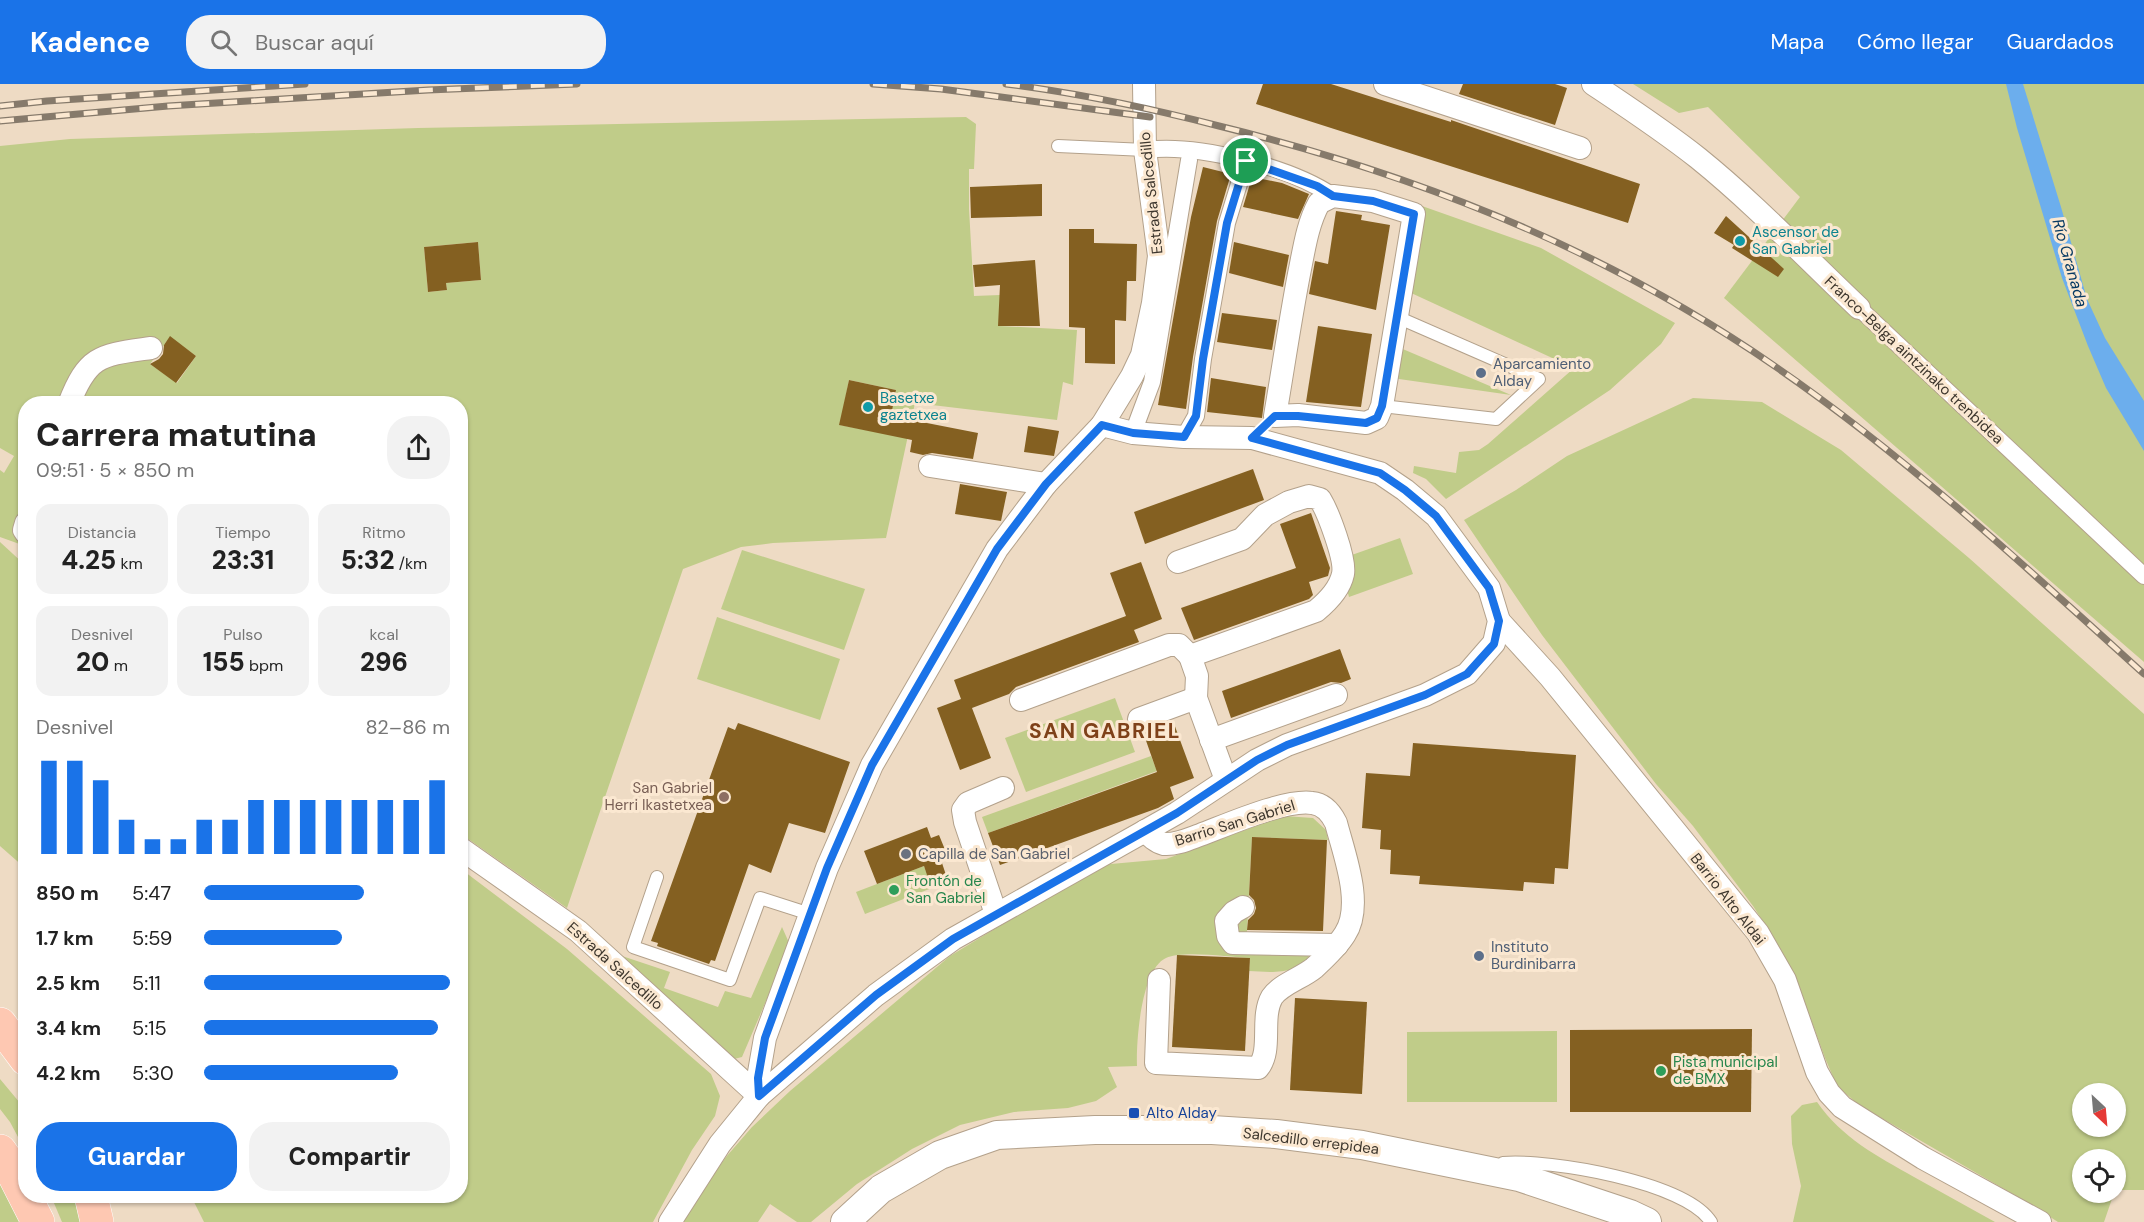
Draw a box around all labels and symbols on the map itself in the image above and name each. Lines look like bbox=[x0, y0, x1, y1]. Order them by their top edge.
street label: Estrada Salcedillo bbox=[1135, 131, 1167, 255]
pin bbox=[1220, 135, 1271, 186]
water label: Río Granada bbox=[2047, 216, 2093, 310]
place label: Ascensor de San Gabriel bbox=[1752, 222, 1839, 259]
marker: Ascensor de San Gabriel bbox=[1733, 234, 1747, 248]
street label: Franco-Belga aintzinako trenbidea bbox=[1820, 271, 2008, 449]
place label: Aparcamiento Alday bbox=[1493, 354, 1591, 391]
marker: Aparcamiento Alday bbox=[1474, 366, 1488, 380]
place label: Basetxe gaztetxea bbox=[880, 388, 947, 425]
marker: Basetxe gaztetxea bbox=[861, 400, 875, 414]
district label: SAN GABRIEL bbox=[1029, 717, 1181, 745]
place label: San Gabriel Herri Ikastetxea bbox=[605, 778, 712, 815]
marker: San Gabriel Herri Ikastetxea bbox=[717, 790, 731, 804]
street label: Barrio San Gabriel bbox=[1173, 795, 1297, 851]
place label: Capilla de San Gabriel bbox=[918, 844, 1070, 864]
marker: Capilla de San Gabriel bbox=[899, 847, 913, 861]
street label: Barrio Alto Aldai bbox=[1686, 849, 1770, 949]
place label: Frontón de San Gabriel bbox=[906, 871, 985, 908]
marker: Frontón de San Gabriel bbox=[887, 883, 901, 897]
street label: Estrada Salcedillo bbox=[563, 918, 667, 1015]
place label: Instituto Burdinibarra bbox=[1491, 937, 1576, 974]
marker: Instituto Burdinibarra bbox=[1472, 949, 1486, 963]
place label: Pista municipal de BMX bbox=[1673, 1052, 1778, 1089]
marker: Pista municipal de BMX bbox=[1654, 1064, 1668, 1078]
north arrow bbox=[2072, 1083, 2126, 1137]
place label: Alto Alday bbox=[1146, 1103, 1218, 1123]
marker: Alto Alday bbox=[1127, 1106, 1141, 1120]
street label: Salcedillo errepidea bbox=[1242, 1123, 1380, 1159]

